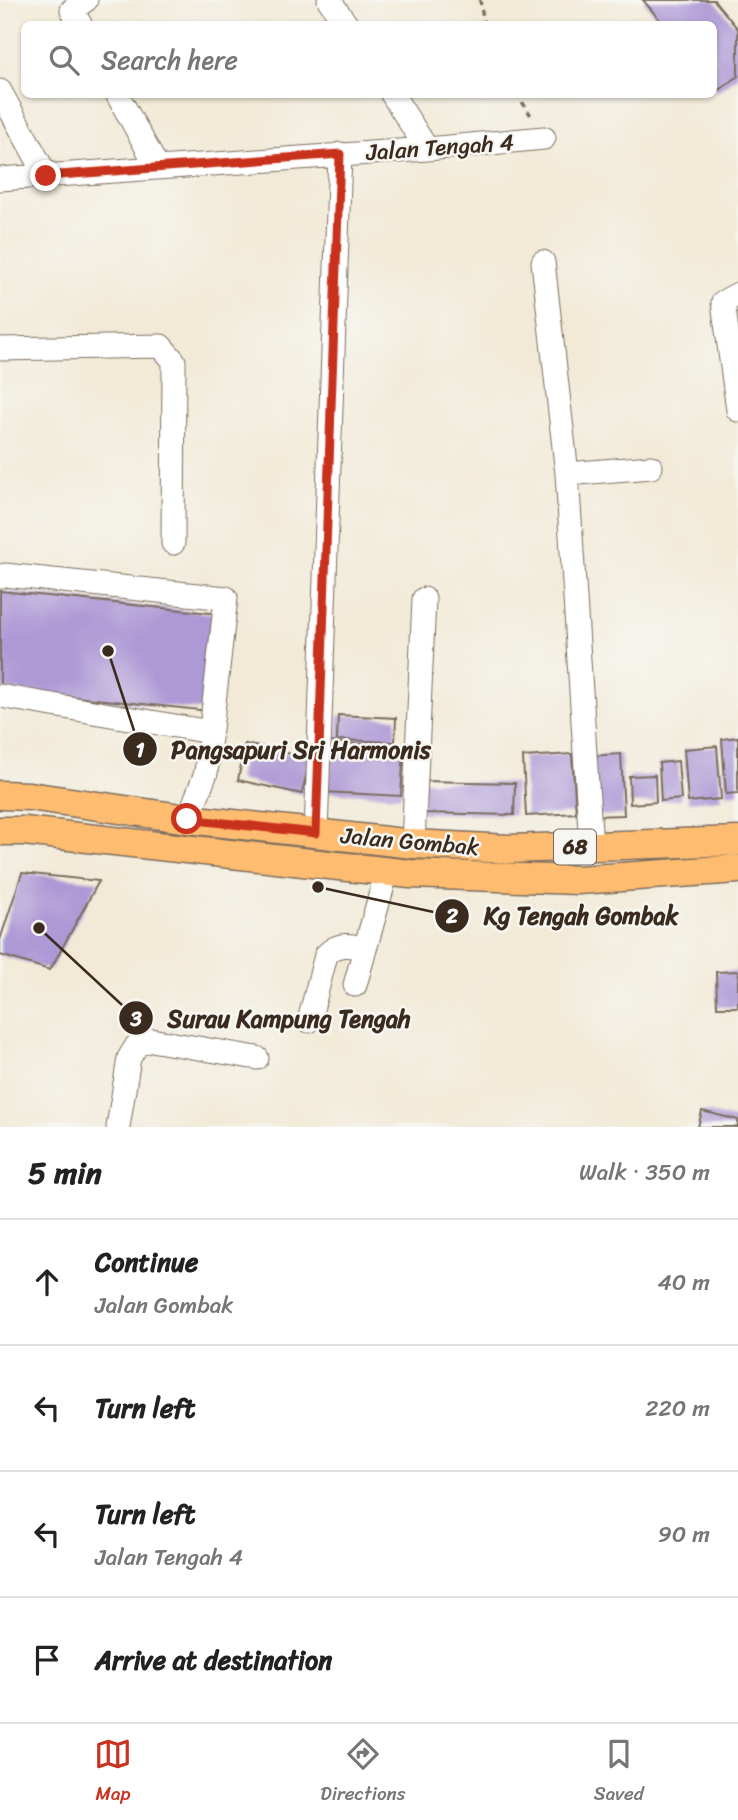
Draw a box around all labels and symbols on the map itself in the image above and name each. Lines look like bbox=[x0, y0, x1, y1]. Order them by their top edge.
street label: Jalan Tengah 4 bbox=[364, 122, 515, 173]
route end bbox=[30, 160, 61, 191]
callout: Pangsapuri Sri Harmonis bbox=[122, 727, 445, 772]
text: Pangsapuri Sri Harmonis bbox=[171, 729, 432, 771]
text: 1 bbox=[135, 731, 145, 769]
route start bbox=[171, 803, 202, 834]
street label: Jalan Gombak bbox=[338, 815, 481, 868]
road number: 68 bbox=[554, 830, 596, 864]
callout: Kg Tengah Gombak bbox=[434, 893, 693, 938]
text: Kg Tengah Gombak bbox=[483, 895, 680, 937]
text: 2 bbox=[445, 897, 458, 935]
callout: Surau Kampung Tengah bbox=[118, 996, 425, 1041]
text: Surau Kampung Tengah bbox=[166, 998, 411, 1040]
text: 3 bbox=[129, 1000, 142, 1038]

